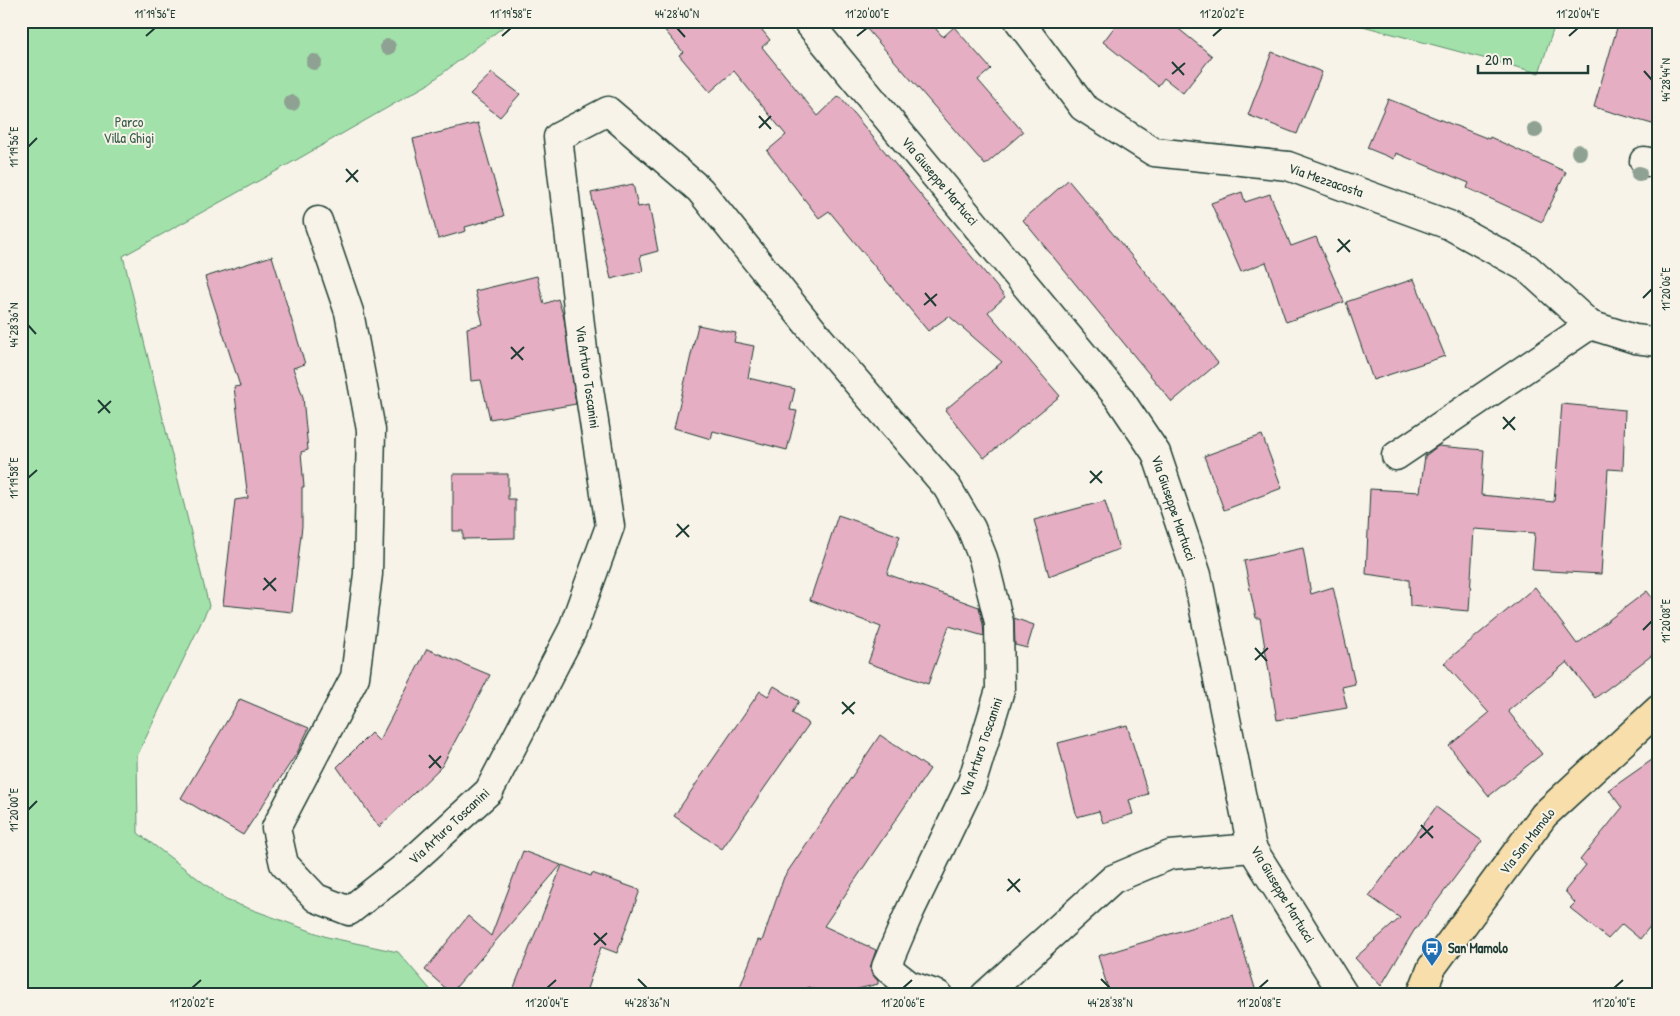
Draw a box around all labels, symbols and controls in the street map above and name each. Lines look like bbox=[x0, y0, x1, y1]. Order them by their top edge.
text: 11°19'56"E bbox=[134, 5, 176, 22]
text: 11°19'58"E bbox=[490, 5, 532, 22]
text: 44°28'40"N bbox=[655, 5, 699, 22]
text: 11°20'00"E bbox=[845, 5, 890, 22]
text: 11°20'02"E bbox=[1200, 5, 1245, 22]
text: 11°20'04"E bbox=[1556, 5, 1600, 22]
scale bar bbox=[1478, 42, 1588, 74]
text: 20 m bbox=[1485, 49, 1512, 70]
text: 44°28'44"N bbox=[1657, 58, 1674, 102]
park label: Parco Villa Ghigi bbox=[104, 112, 154, 148]
text: 11°19'56"E bbox=[5, 126, 22, 168]
street label: Via Giuseppe Martucci bbox=[897, 132, 983, 230]
street label: Via Mezzacosta bbox=[1286, 158, 1367, 201]
text: 11°20'06"E bbox=[1657, 267, 1674, 311]
text: 44°28'36"N bbox=[5, 303, 22, 347]
street label: Via Arturo Toscanini bbox=[572, 324, 605, 430]
street label: Via Giuseppe Martucci bbox=[1147, 452, 1201, 564]
text: 11°19'58"E bbox=[5, 457, 22, 499]
text: 11°20'08"E bbox=[1657, 598, 1674, 643]
street label: Via Arturo Toscanini bbox=[955, 695, 1006, 799]
street label: Via Arturo Toscanini bbox=[404, 783, 493, 868]
text: 11°20'00"E bbox=[5, 787, 22, 832]
street label: Via San Mamolo bbox=[1495, 803, 1559, 878]
street label: Via Giuseppe Martucci bbox=[1246, 841, 1320, 947]
bus stop icon: San Mamolo bbox=[1420, 936, 1444, 967]
place label: San Mamolo bbox=[1448, 938, 1508, 957]
text: 11°20'02"E bbox=[170, 994, 215, 1011]
text: 11°20'04"E bbox=[525, 994, 569, 1011]
text: 44°28'36"N bbox=[625, 994, 669, 1011]
text: 11°20'06"E bbox=[881, 994, 925, 1011]
text: 44°28'38"N bbox=[1087, 994, 1133, 1011]
text: 11°20'08"E bbox=[1237, 994, 1282, 1011]
text: 11°20'10"E bbox=[1592, 994, 1636, 1011]

